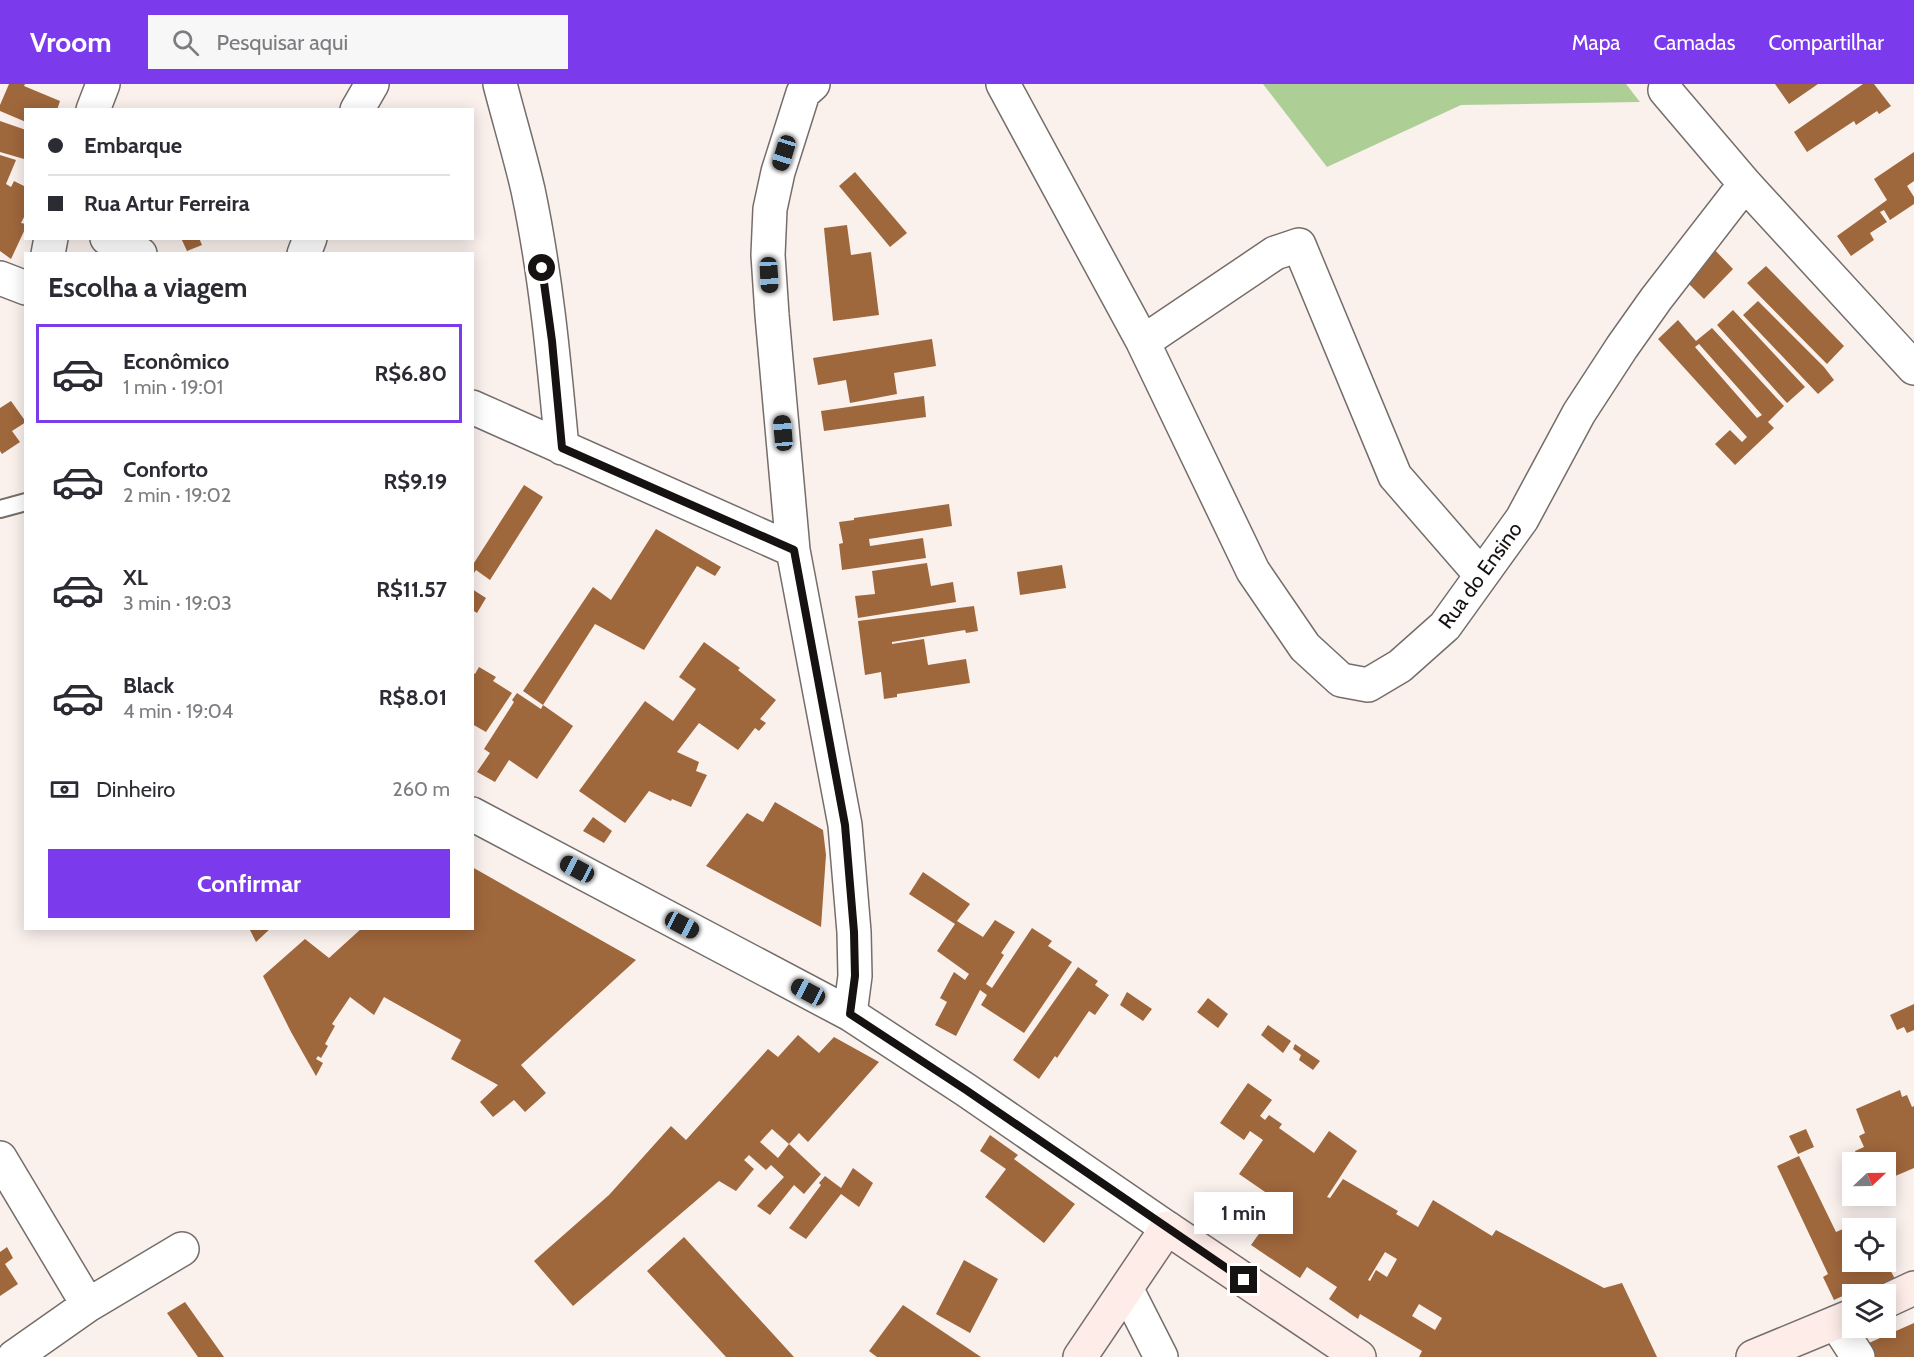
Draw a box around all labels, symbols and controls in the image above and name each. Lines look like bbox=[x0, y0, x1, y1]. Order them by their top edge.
search box bbox=[148, 15, 568, 69]
text: Vroom bbox=[30, 25, 112, 59]
icon: search bbox=[169, 26, 202, 59]
text: Pesquisar aqui bbox=[217, 29, 348, 56]
text: Mapa bbox=[1572, 30, 1620, 55]
text: Camadas bbox=[1653, 30, 1735, 55]
text: Compartilhar bbox=[1768, 30, 1884, 55]
text: Embarque bbox=[84, 132, 182, 159]
car bbox=[770, 133, 798, 173]
text: Rua Artur Ferreira bbox=[84, 190, 250, 217]
route start bbox=[528, 254, 555, 281]
car bbox=[759, 257, 779, 293]
text: Escolha a viagem bbox=[48, 271, 247, 304]
icon: car bbox=[51, 347, 105, 401]
text: Econômico bbox=[123, 348, 229, 375]
text: R$6.80 bbox=[374, 360, 447, 387]
text: 1 min · 19:01 bbox=[123, 375, 223, 399]
car bbox=[772, 414, 794, 452]
icon: car bbox=[51, 455, 105, 509]
text: Conforto bbox=[123, 456, 208, 483]
text: R$9.19 bbox=[384, 468, 447, 495]
text: 2 min · 19:02 bbox=[123, 483, 231, 507]
street label: Rua do Ensino bbox=[1433, 517, 1527, 633]
icon: car bbox=[51, 563, 105, 617]
text: XL bbox=[123, 564, 148, 591]
text: R$11.57 bbox=[376, 576, 447, 603]
text: 3 min · 19:03 bbox=[123, 591, 232, 615]
icon: car bbox=[51, 671, 105, 725]
text: Black bbox=[123, 672, 174, 699]
text: R$8.01 bbox=[379, 684, 447, 711]
text: 4 min · 19:04 bbox=[123, 699, 233, 723]
icon: cash bbox=[48, 773, 81, 806]
text: Dinheiro bbox=[96, 776, 175, 803]
text: 260 m bbox=[392, 777, 450, 801]
button: Confirmar bbox=[48, 849, 450, 918]
car bbox=[557, 853, 597, 885]
car bbox=[662, 909, 702, 941]
car bbox=[788, 976, 828, 1008]
north arrow bbox=[1842, 1152, 1896, 1206]
map controls bbox=[1842, 1152, 1896, 1338]
callout: 1 min bbox=[1194, 1193, 1294, 1235]
text: 1 min bbox=[1221, 1201, 1266, 1225]
button: locate bbox=[1842, 1218, 1896, 1272]
route end bbox=[1230, 1266, 1257, 1293]
button: layers bbox=[1842, 1284, 1896, 1338]

